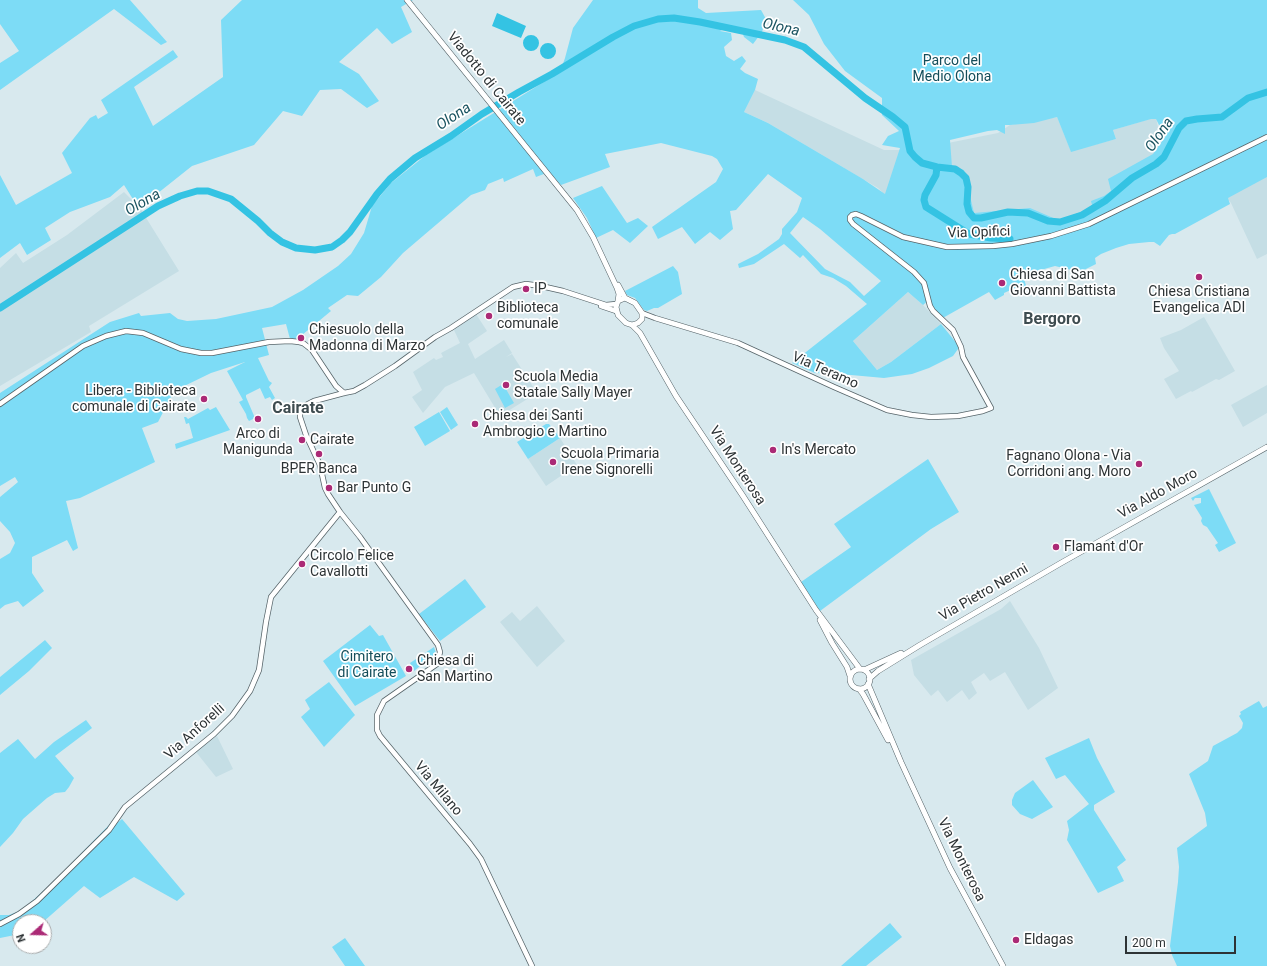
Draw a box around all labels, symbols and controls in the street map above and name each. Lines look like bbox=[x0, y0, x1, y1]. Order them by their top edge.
water label: Olona bbox=[761, 15, 801, 41]
street label: Viadotto di Cairate bbox=[443, 29, 529, 129]
park label: Parco del Medio Olona bbox=[913, 53, 991, 86]
water label: Olona bbox=[433, 99, 475, 135]
water label: Olona bbox=[1142, 114, 1178, 156]
water label: Olona bbox=[122, 186, 164, 220]
street label: Via Opifici bbox=[947, 224, 1011, 242]
place label: Chiesa di San Giovanni Battista bbox=[1010, 267, 1116, 300]
marker: Chiesa Cristiana Evangelica ADI bbox=[1194, 272, 1204, 282]
marker: Chiesa di San Giovanni Battista bbox=[997, 278, 1007, 288]
place label: IP bbox=[534, 281, 547, 297]
marker: IP bbox=[521, 284, 531, 294]
place label: Chiesa Cristiana Evangelica ADI bbox=[1148, 284, 1250, 316]
place label: Biblioteca comunale bbox=[497, 300, 559, 332]
district label: Bergoro bbox=[1023, 310, 1081, 330]
marker: Biblioteca comunale bbox=[484, 311, 494, 321]
place label: Chiesuolo della Madonna di Marzo bbox=[309, 322, 425, 354]
marker: Chiesuolo della Madonna di Marzo bbox=[296, 333, 306, 343]
street label: Via Teramo bbox=[789, 349, 861, 393]
place label: Scuola Media Statale Sally Mayer bbox=[514, 369, 632, 402]
marker: Scuola Media Statale Sally Mayer bbox=[501, 380, 511, 390]
place label: Libera - Biblioteca comunale di Cairate bbox=[72, 383, 196, 416]
marker: Libera - Biblioteca comunale di Cairate bbox=[199, 394, 209, 404]
district label: Cairate bbox=[272, 399, 324, 419]
place label: Chiesa dei Santi Ambrogio e Martino bbox=[483, 408, 607, 440]
marker: Arco di Manigunda bbox=[253, 414, 263, 424]
marker: Chiesa dei Santi Ambrogio e Martino bbox=[470, 419, 480, 429]
street label: Via Monterosa bbox=[705, 423, 769, 509]
place label: Arco di Manigunda bbox=[223, 426, 293, 458]
place label: Cairate bbox=[310, 432, 354, 448]
marker: Cairate bbox=[297, 435, 307, 445]
place label: In's Mercato bbox=[781, 442, 856, 458]
marker: In's Mercato bbox=[768, 445, 778, 455]
place label: Scuola Primaria Irene Signorelli bbox=[561, 446, 659, 478]
place label: Fagnano Olona - Via Corridoni ang. Moro bbox=[1006, 448, 1131, 480]
marker: BPER Banca bbox=[314, 449, 324, 459]
marker: Scuola Primaria Irene Signorelli bbox=[548, 457, 558, 467]
marker: Fagnano Olona - Via Corridoni ang. Moro bbox=[1134, 459, 1144, 469]
place label: BPER Banca bbox=[281, 461, 357, 477]
street label: Via Aldo Moro bbox=[1115, 465, 1201, 523]
place label: Bar Punto G bbox=[337, 480, 411, 496]
marker: Bar Punto G bbox=[324, 483, 334, 493]
place label: Flamant d'Or bbox=[1064, 539, 1143, 555]
marker: Flamant d'Or bbox=[1051, 542, 1061, 552]
place label: Circolo Felice Cavallotti bbox=[310, 548, 394, 580]
marker: Circolo Felice Cavallotti bbox=[297, 559, 307, 569]
street label: Via Pietro Nenni bbox=[937, 561, 1031, 625]
park label: Cimitero di Cairate bbox=[338, 649, 396, 682]
place label: Chiesa di San Martino bbox=[417, 653, 493, 686]
marker: Chiesa di San Martino bbox=[404, 664, 414, 674]
street label: Via Anforelli bbox=[161, 701, 229, 763]
street label: Via Milano bbox=[410, 758, 466, 820]
street label: Via Monterosa bbox=[934, 816, 988, 904]
north arrow bbox=[12, 914, 52, 954]
scale bar bbox=[1127, 928, 1238, 954]
text: N bbox=[14, 932, 29, 944]
place label: Eldagas bbox=[1024, 932, 1074, 948]
marker: Eldagas bbox=[1011, 935, 1021, 945]
text: 200 m bbox=[1132, 936, 1166, 950]

